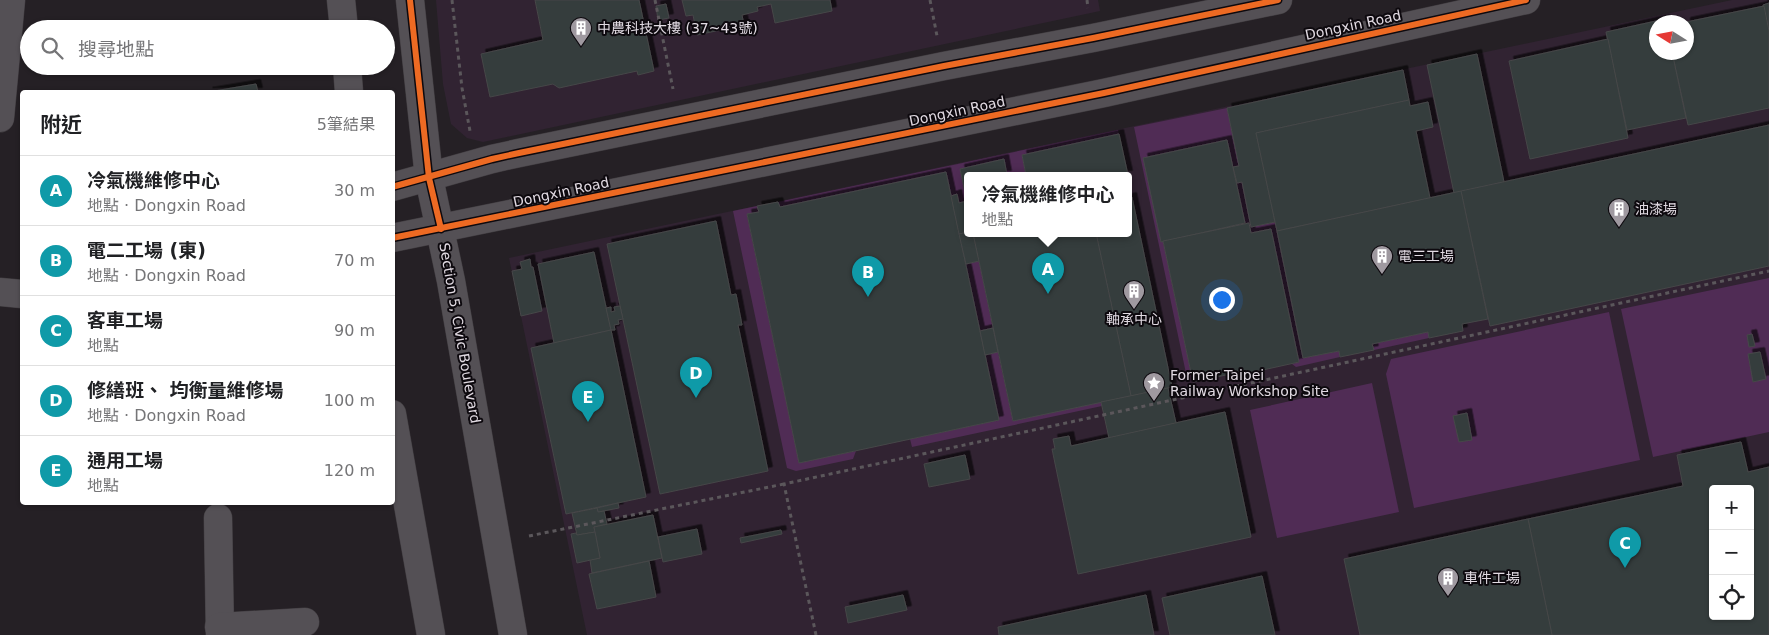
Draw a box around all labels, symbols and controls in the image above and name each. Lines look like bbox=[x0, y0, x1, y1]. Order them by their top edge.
street label: Dongxin Road bbox=[1304, 7, 1402, 43]
north arrow bbox=[1649, 15, 1694, 60]
building icon: 中農科技大樓 (37~43號) bbox=[569, 16, 593, 47]
search box bbox=[20, 20, 395, 75]
place label: 中農科技大樓 (37~43號) bbox=[597, 20, 758, 36]
icon: search bbox=[38, 34, 66, 62]
text: 搜尋地點 bbox=[78, 38, 154, 60]
street label: Dongxin Road bbox=[908, 93, 1006, 129]
text: 附近 bbox=[40, 113, 82, 137]
text: 5筆結果 bbox=[317, 115, 375, 134]
text: 冷氣機維修中心 bbox=[87, 169, 220, 191]
popup bbox=[964, 172, 1132, 237]
street label: Dongxin Road bbox=[512, 174, 610, 210]
text: A bbox=[50, 181, 62, 200]
text: 30 m bbox=[334, 181, 375, 200]
text: 冷氣機維修中心 bbox=[981, 183, 1115, 205]
text: 地點 · Dongxin Road bbox=[87, 196, 246, 215]
building icon: 油漆場 bbox=[1607, 197, 1631, 228]
place label: 油漆場 bbox=[1635, 201, 1677, 217]
text: 地點 bbox=[981, 210, 1014, 229]
text: 電二工場 (東) bbox=[87, 239, 206, 261]
street label: Section 5, Civic Boulevard bbox=[436, 241, 484, 425]
building icon: 電三工場 bbox=[1370, 244, 1394, 275]
place label: 電三工場 bbox=[1398, 248, 1454, 264]
text: B bbox=[50, 251, 62, 270]
text: 70 m bbox=[334, 251, 375, 270]
pin: A bbox=[1032, 253, 1064, 294]
pin: B bbox=[852, 256, 884, 297]
text: 地點 · Dongxin Road bbox=[87, 266, 246, 285]
building icon: 軸承中心 bbox=[1122, 279, 1146, 310]
your location bbox=[1209, 287, 1235, 313]
text: 客車工場 bbox=[87, 309, 163, 331]
place label: 軸承中心 bbox=[1106, 311, 1162, 327]
text: C bbox=[50, 321, 62, 340]
text: 90 m bbox=[334, 321, 375, 340]
text: 地點 bbox=[87, 336, 119, 355]
pin: D bbox=[680, 357, 712, 398]
place label: Former Taipei Railway Workshop Site bbox=[1170, 367, 1329, 399]
place icon: Former Taipei Railway Workshop Site bbox=[1142, 371, 1166, 402]
text: 修繕班、 均衡量維修場 bbox=[87, 379, 284, 401]
pin: E bbox=[572, 381, 604, 422]
text: D bbox=[49, 391, 63, 410]
text: 100 m bbox=[324, 391, 375, 410]
text: 地點 · Dongxin Road bbox=[87, 406, 246, 425]
text: 通用工場 bbox=[87, 449, 163, 471]
text: E bbox=[51, 461, 61, 480]
text: 120 m bbox=[324, 461, 375, 480]
text: 地點 bbox=[87, 476, 119, 495]
map controls bbox=[1709, 485, 1754, 620]
button: + bbox=[1709, 485, 1754, 530]
pin: C bbox=[1609, 527, 1641, 568]
button: − bbox=[1709, 530, 1754, 575]
building icon: 車件工場 bbox=[1436, 566, 1460, 597]
place label: 車件工場 bbox=[1464, 570, 1520, 586]
button: locate bbox=[1709, 575, 1754, 620]

